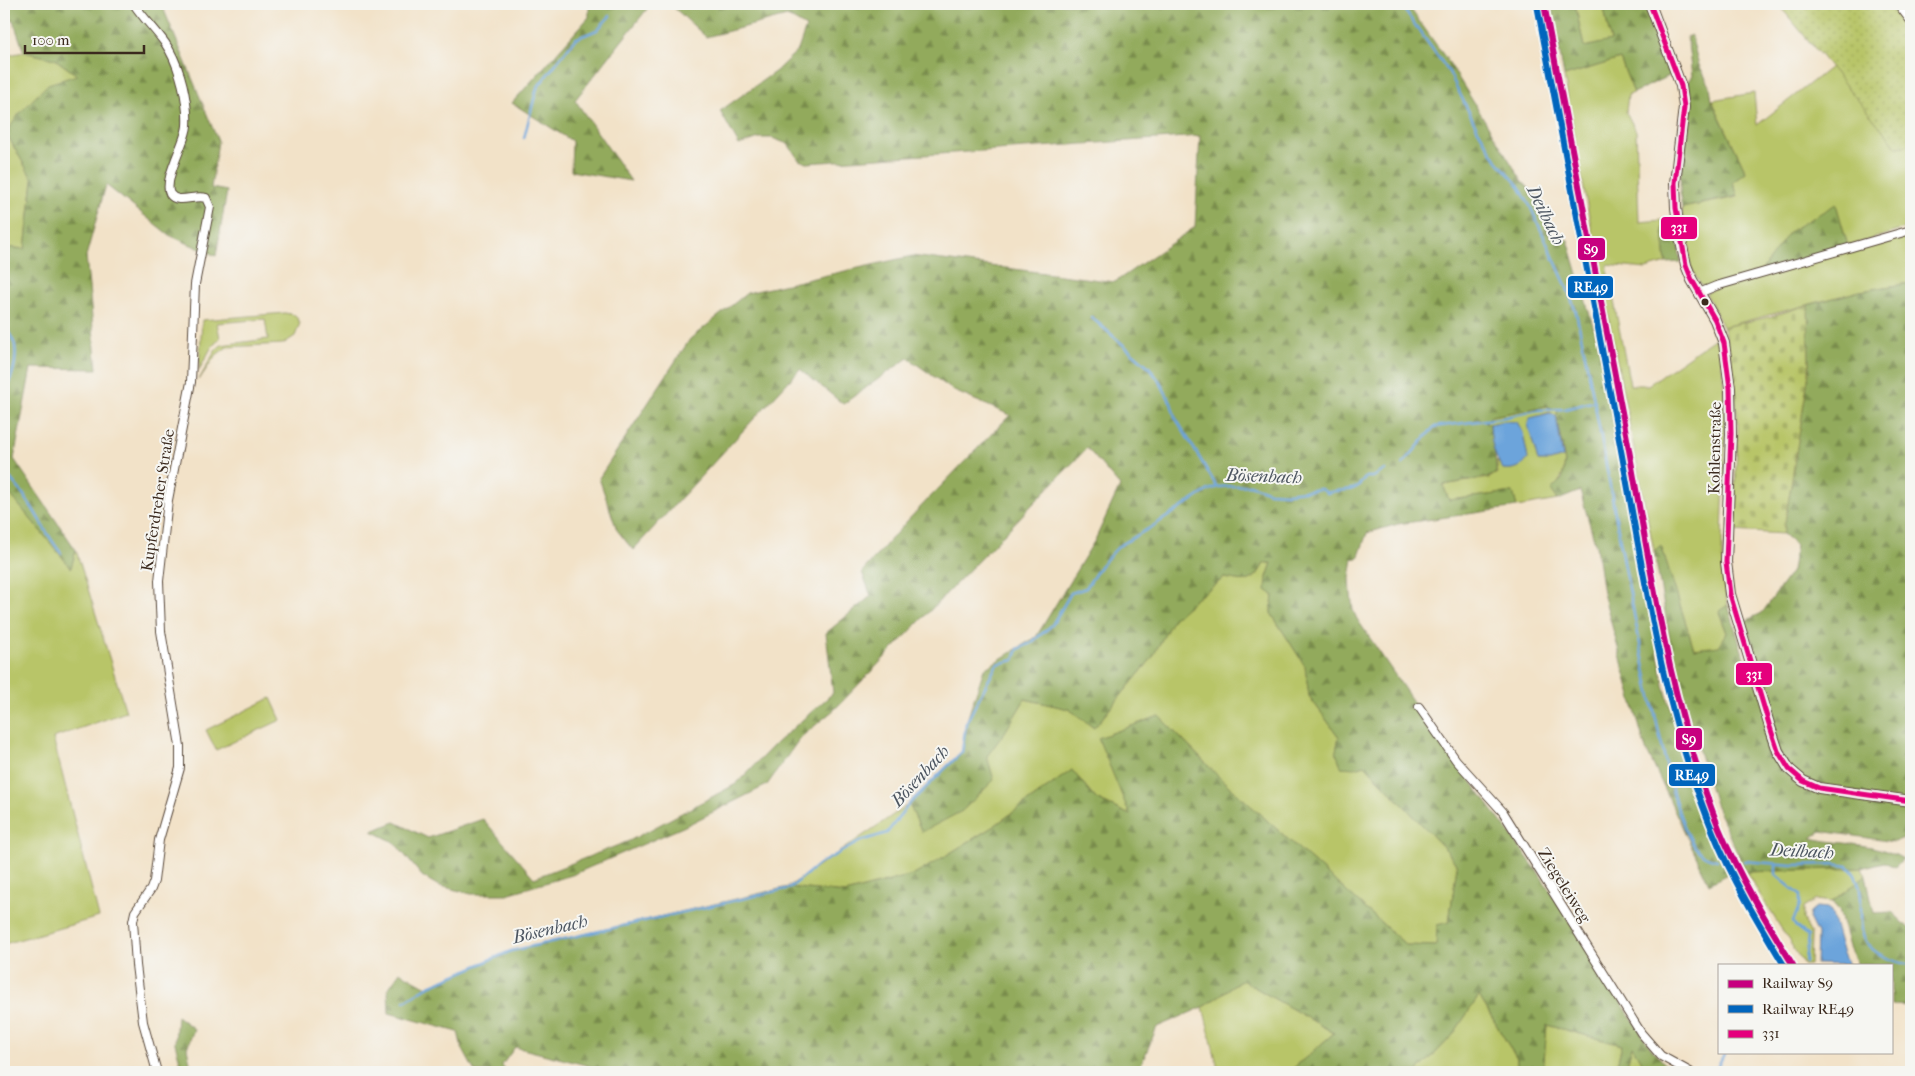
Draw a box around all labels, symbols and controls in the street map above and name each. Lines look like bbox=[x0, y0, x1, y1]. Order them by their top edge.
scale bar bbox=[25, 22, 144, 54]
text: 100 m bbox=[32, 31, 70, 49]
water label: Deilbach bbox=[1522, 181, 1569, 248]
line badge: 331 bbox=[1660, 216, 1698, 240]
text: 331 bbox=[1671, 219, 1687, 236]
line badge: S9 bbox=[1577, 237, 1606, 261]
text: S9 bbox=[1584, 241, 1598, 258]
line badge: RE49 bbox=[1567, 275, 1614, 299]
text: RE49 bbox=[1574, 279, 1608, 296]
unlabelled marker bbox=[1700, 297, 1710, 307]
street label: Kohlenstraße bbox=[1704, 402, 1725, 494]
street label: Kupferdreher Straße bbox=[137, 428, 178, 573]
water label: Bösenbach bbox=[1225, 465, 1302, 488]
line badge: 331 bbox=[1735, 662, 1773, 686]
text: 331 bbox=[1746, 666, 1762, 683]
line badge: S9 bbox=[1675, 727, 1703, 751]
text: S9 bbox=[1682, 731, 1696, 748]
water label: Bösenbach bbox=[886, 741, 954, 812]
line badge: RE49 bbox=[1668, 763, 1716, 787]
text: RE49 bbox=[1675, 767, 1709, 784]
water label: Deilbach bbox=[1769, 839, 1834, 864]
street label: Ziegeleiweg bbox=[1534, 844, 1595, 927]
water label: Bösenbach bbox=[510, 911, 590, 949]
legend bbox=[1718, 964, 1892, 1054]
text: Railway S9 bbox=[1762, 974, 1833, 992]
text: Railway RE49 bbox=[1762, 1000, 1854, 1018]
text: 331 bbox=[1762, 1024, 1780, 1042]

